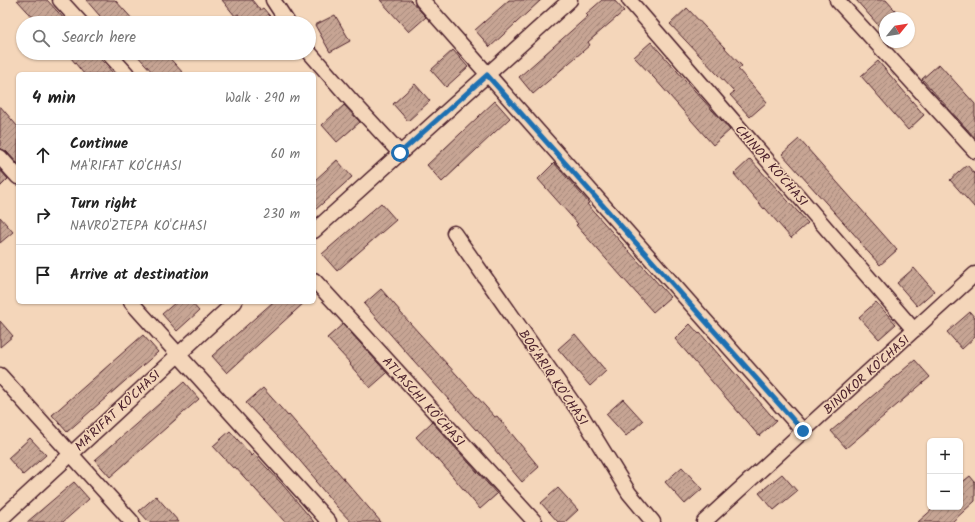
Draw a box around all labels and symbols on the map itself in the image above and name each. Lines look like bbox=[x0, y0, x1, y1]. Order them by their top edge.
north arrow bbox=[879, 12, 915, 48]
street label: CHINOR KO'CHASI bbox=[729, 120, 813, 212]
route start bbox=[391, 144, 409, 162]
street label: BOG'ARIQ KO'CHASI bbox=[513, 326, 593, 430]
street label: BINOKOR KO'CHASI bbox=[819, 330, 915, 420]
street label: ATLASCHI KO'CHASI bbox=[376, 352, 469, 452]
street label: MA'RIFAT KO'CHASI bbox=[70, 365, 166, 457]
route end bbox=[794, 422, 812, 440]

